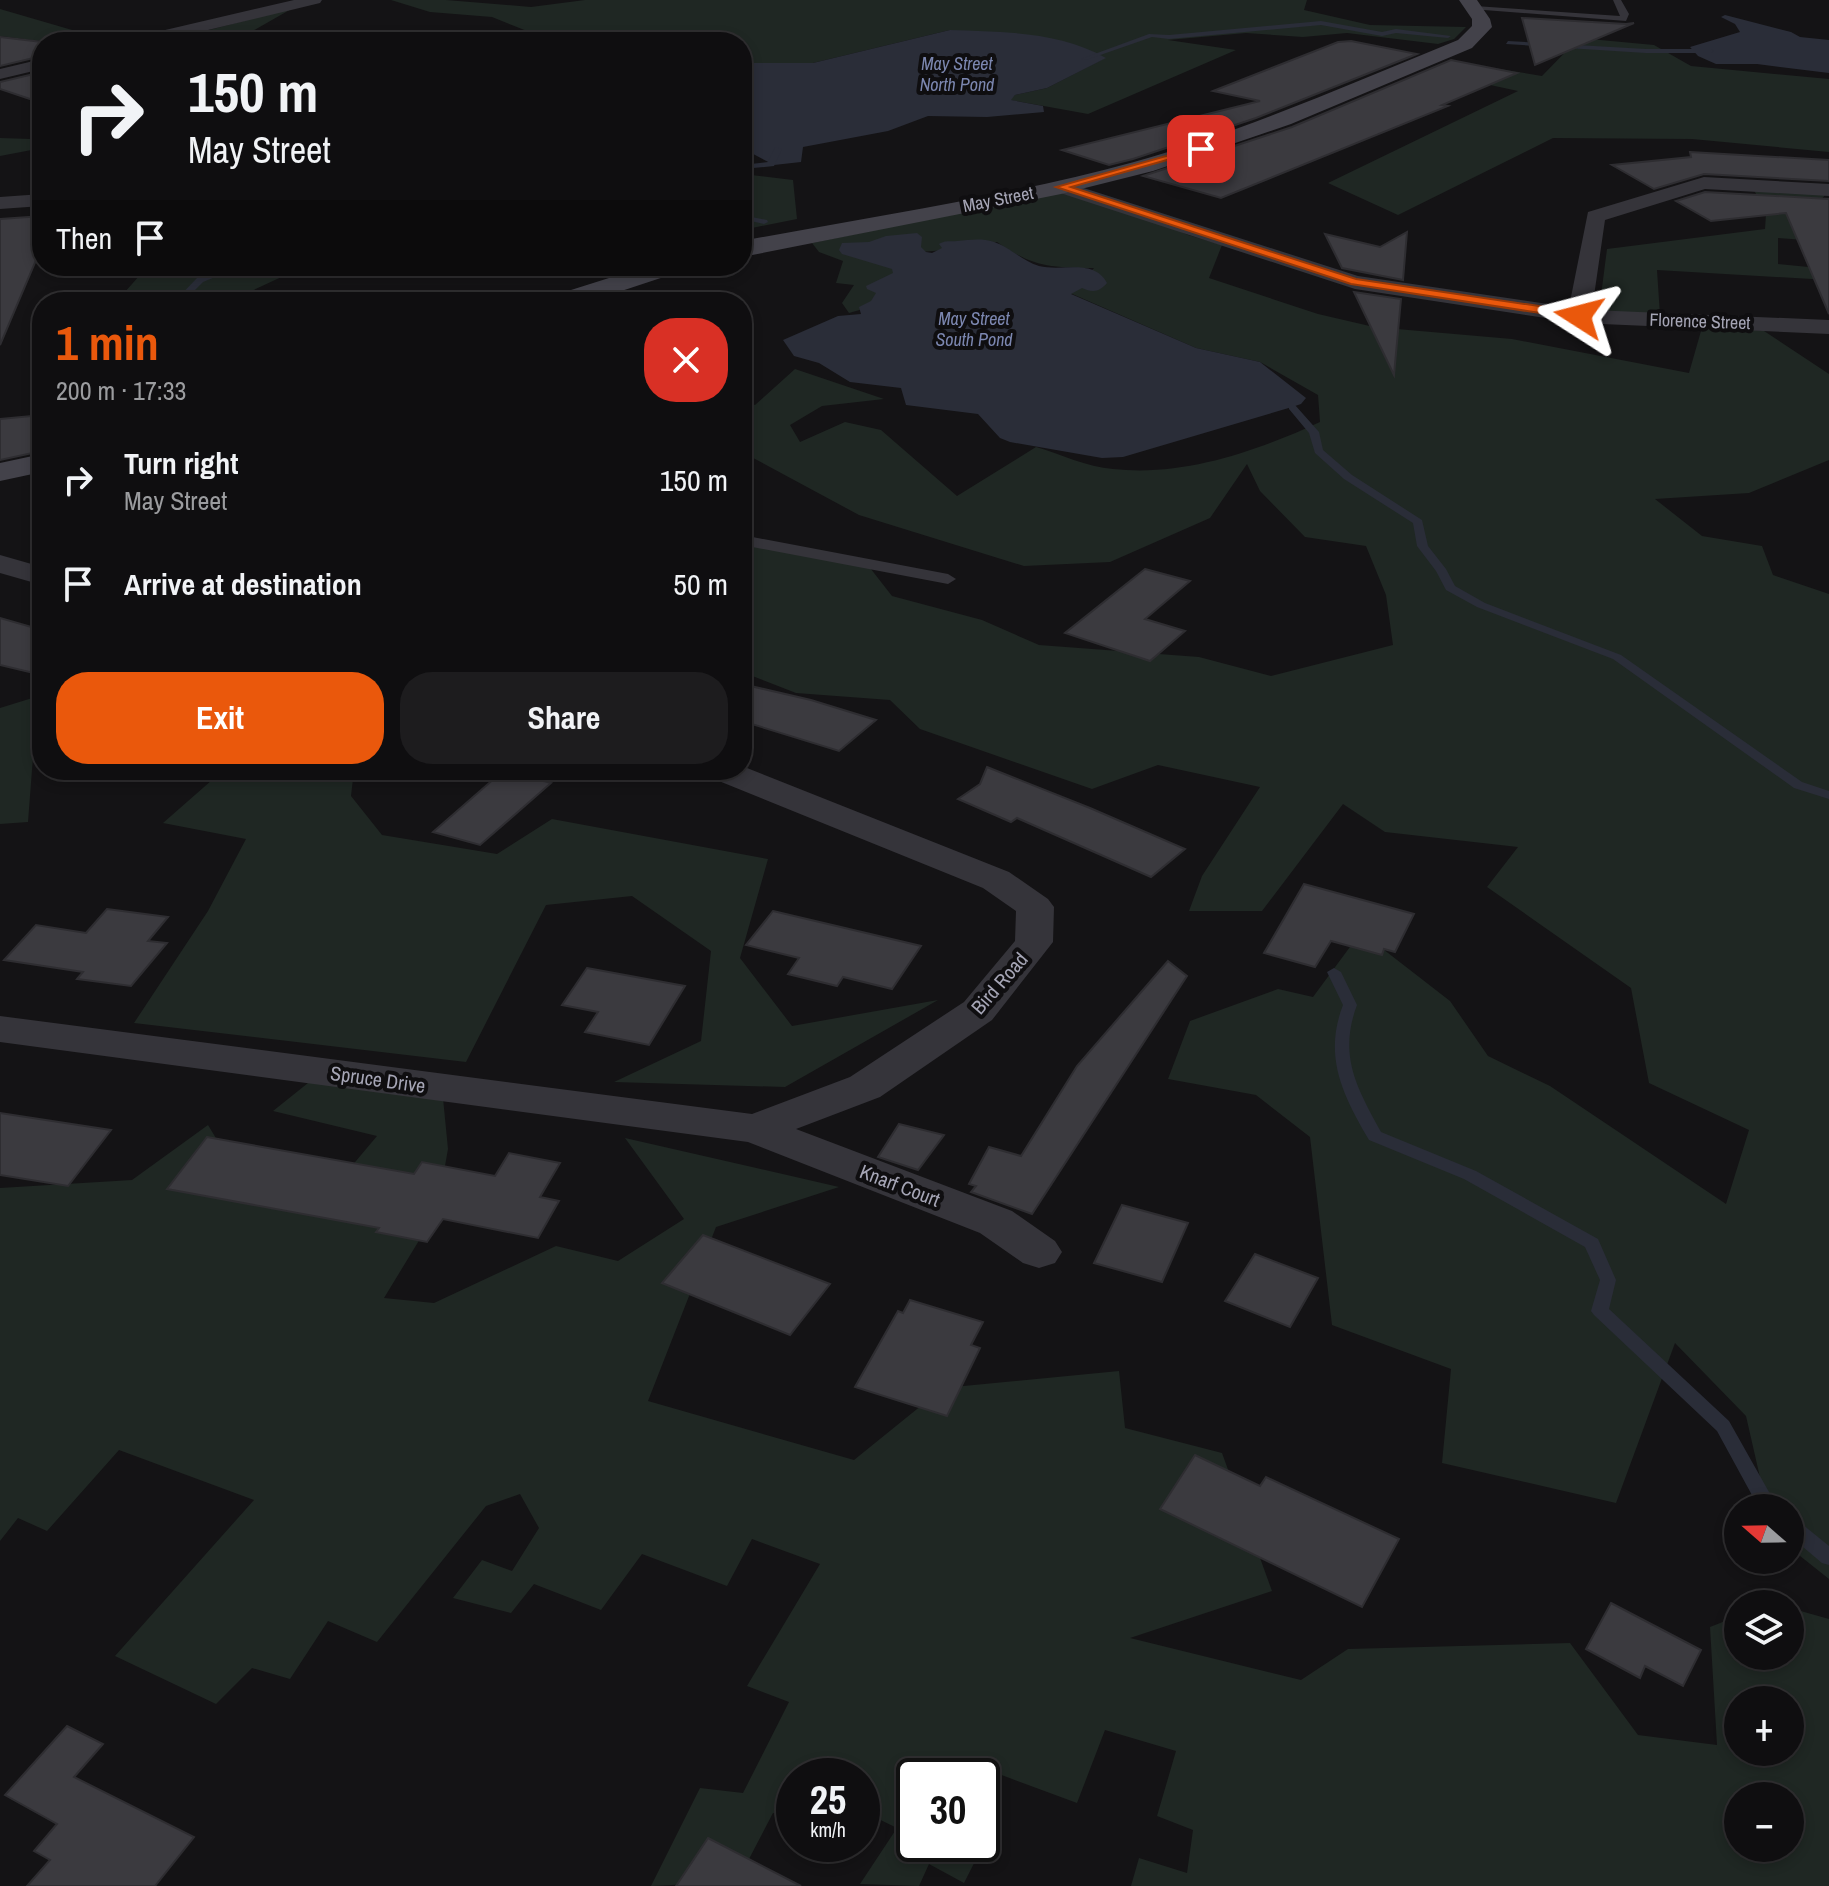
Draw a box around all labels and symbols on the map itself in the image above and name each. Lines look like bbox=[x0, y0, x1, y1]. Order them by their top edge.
water label: May Street North Pond bbox=[920, 51, 995, 97]
pin bbox=[1167, 115, 1235, 183]
street label: May Street bbox=[961, 180, 1035, 218]
position arrow bbox=[1537, 274, 1621, 358]
water label: May Street South Pond bbox=[935, 306, 1013, 352]
street label: Florence Street bbox=[1649, 307, 1751, 335]
street label: Bird Road bbox=[965, 946, 1033, 1020]
street label: Spruce Drive bbox=[329, 1059, 427, 1099]
street label: Knarf Court bbox=[856, 1157, 944, 1213]
north arrow bbox=[1724, 1494, 1804, 1574]
speed limit sign: 30 bbox=[896, 1758, 1000, 1862]

